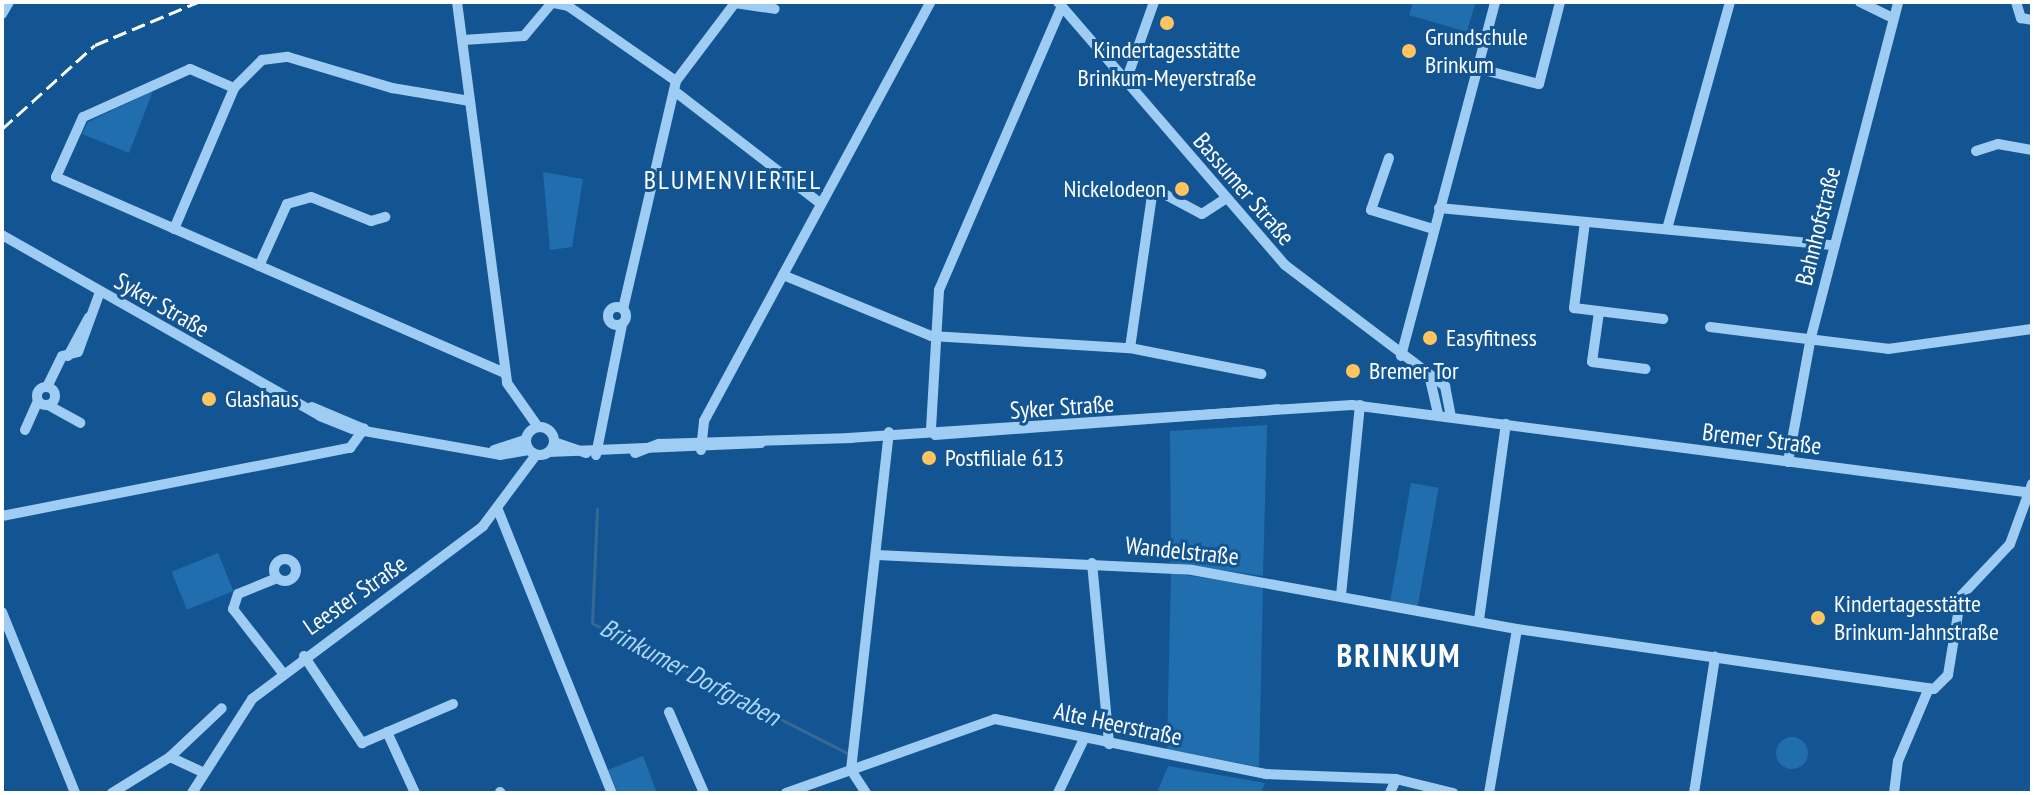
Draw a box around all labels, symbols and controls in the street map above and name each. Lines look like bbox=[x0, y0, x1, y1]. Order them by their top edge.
marker: Kindertagesstätte Brinkum-Meyerstraße bbox=[1158, 14, 1176, 32]
place label: Grundschule Brinkum bbox=[1425, 23, 1528, 79]
place label: Kindertagesstätte Brinkum-Meyerstraße bbox=[1078, 36, 1256, 92]
marker: Grundschule Brinkum bbox=[1400, 42, 1418, 60]
street label: Bassumer Straße bbox=[1187, 127, 1301, 251]
district label: BLUMENVIERTEL bbox=[644, 164, 822, 196]
street label: Bahnhofstraße bbox=[1789, 164, 1847, 288]
place label: Nickelodeon bbox=[1063, 175, 1166, 203]
marker: Nickelodeon bbox=[1173, 180, 1191, 198]
street label: Syker Straße bbox=[109, 266, 215, 344]
place label: Easyfitness bbox=[1446, 324, 1537, 352]
marker: Easyfitness bbox=[1421, 329, 1439, 347]
place label: Bremer Tor bbox=[1369, 357, 1459, 385]
marker: Bremer Tor bbox=[1344, 362, 1362, 380]
place label: Glashaus bbox=[225, 385, 299, 413]
street label: Syker Straße bbox=[1009, 389, 1115, 425]
marker: Glashaus bbox=[200, 390, 218, 408]
street label: Bremer Straße bbox=[1701, 417, 1823, 461]
place label: Postfiliale 613 bbox=[945, 444, 1064, 472]
marker: Postfiliale 613 bbox=[920, 449, 938, 467]
street label: Wandelstraße bbox=[1124, 531, 1240, 571]
street label: Leester Straße bbox=[298, 549, 412, 641]
place label: Kindertagesstätte Brinkum-Jahnstraße bbox=[1834, 590, 1999, 646]
marker: Kindertagesstätte Brinkum-Jahnstraße bbox=[1809, 609, 1827, 627]
water label: Brinkumer Dorfgraben bbox=[595, 612, 785, 732]
district label: BRINKUM bbox=[1336, 636, 1462, 674]
street label: Alte Heerstraße bbox=[1051, 696, 1185, 752]

